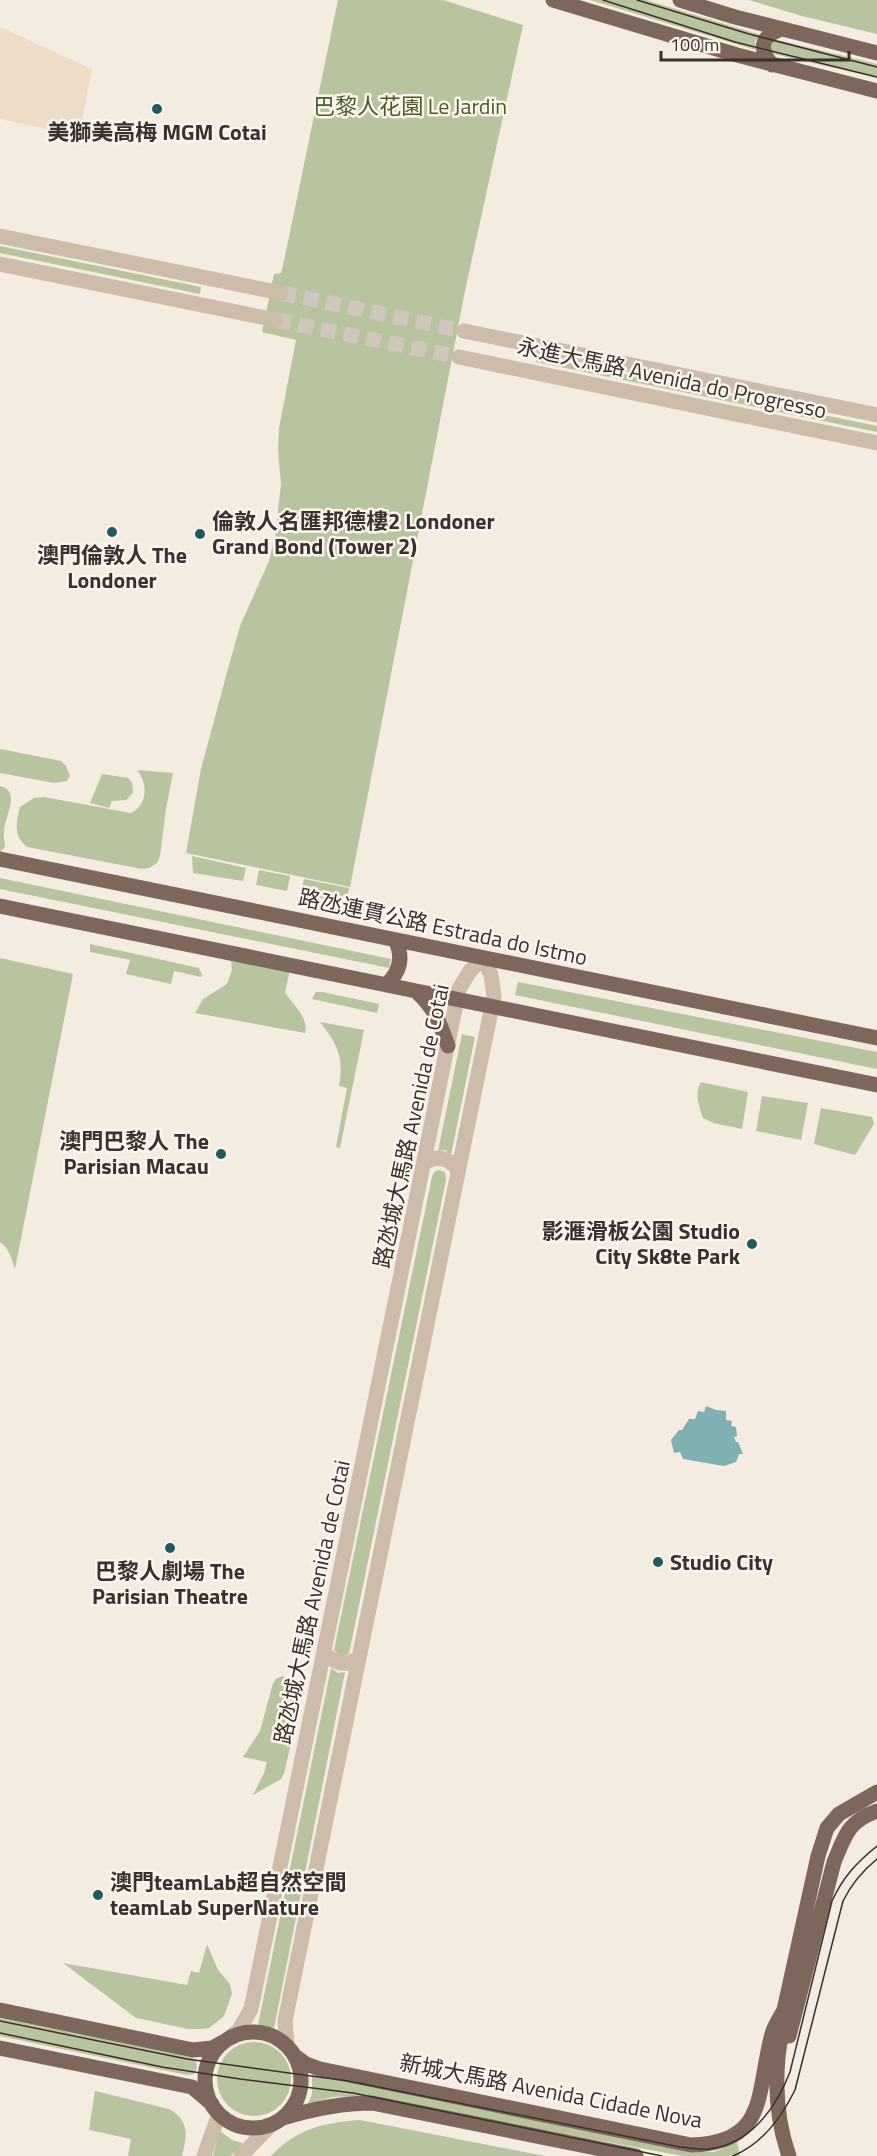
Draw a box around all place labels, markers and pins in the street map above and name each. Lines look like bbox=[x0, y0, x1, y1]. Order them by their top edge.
marker: 美獅美高梅 MGM Cotai bbox=[150, 102, 164, 116]
place label: 美獅美高梅 MGM Cotai bbox=[47, 115, 267, 149]
place label: 倫敦人名匯邦德樓2 Londoner Grand Bond (Tower 2) bbox=[212, 504, 495, 563]
marker: 澳門倫敦人 The Londoner bbox=[105, 525, 119, 539]
marker: 倫敦人名匯邦德樓2 Londoner Grand Bond (Tower 2) bbox=[193, 527, 207, 541]
place label: 澳門倫敦人 The Londoner bbox=[37, 538, 187, 597]
place label: 澳門巴黎人 The Parisian Macau bbox=[59, 1124, 209, 1183]
marker: 澳門巴黎人 The Parisian Macau bbox=[214, 1147, 228, 1161]
place label: 影滙滑板公園 Studio City Sk8te Park bbox=[542, 1214, 741, 1273]
marker: 影滙滑板公園 Studio City Sk8te Park bbox=[745, 1237, 759, 1251]
marker: 巴黎人劇場 The Parisian Theatre bbox=[163, 1541, 177, 1555]
place label: Studio City bbox=[670, 1545, 773, 1579]
place label: 巴黎人劇場 The Parisian Theatre bbox=[92, 1554, 248, 1613]
marker: Studio City bbox=[651, 1555, 665, 1569]
place label: 澳門teamLab超自然空間 teamLab SuperNature bbox=[110, 1865, 347, 1924]
marker: 澳門teamLab超自然空間 teamLab SuperNature bbox=[91, 1888, 105, 1902]

